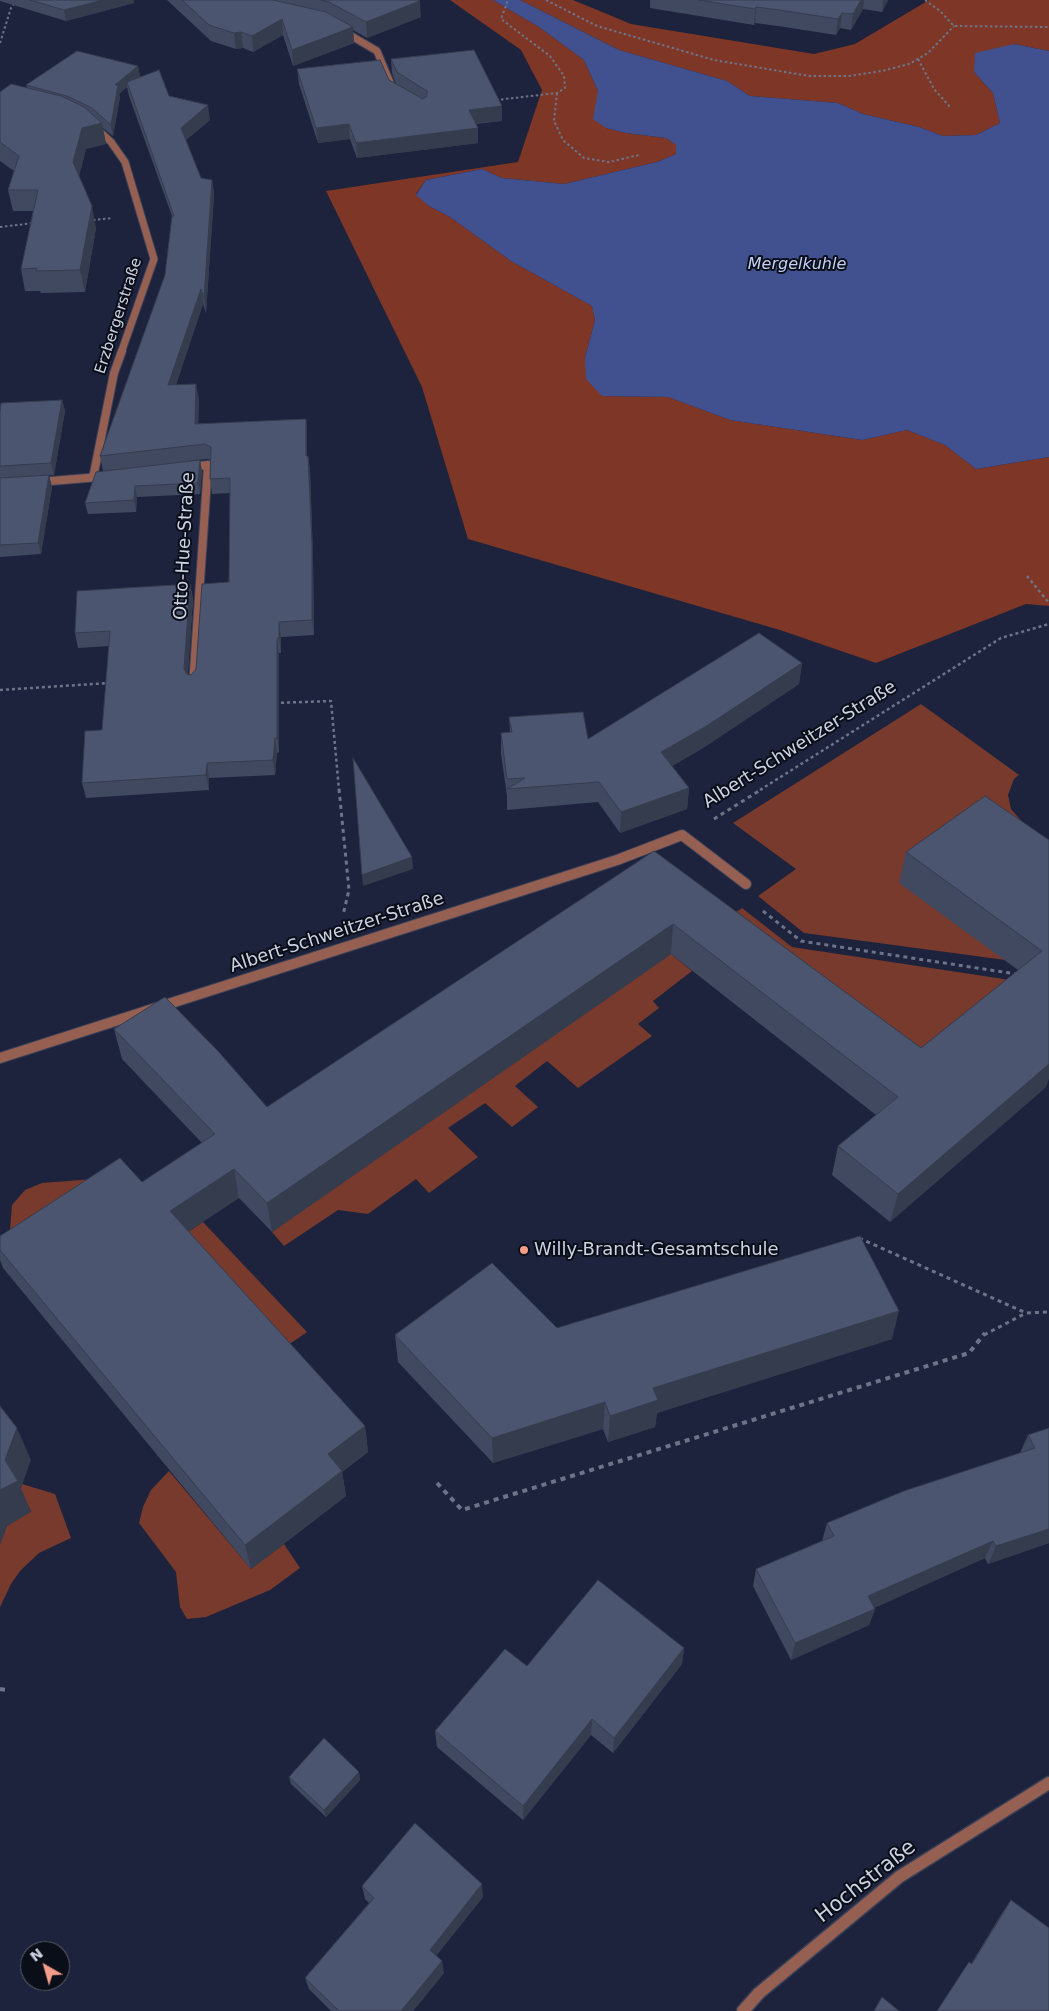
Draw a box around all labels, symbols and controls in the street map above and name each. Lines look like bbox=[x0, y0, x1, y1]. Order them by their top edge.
water label: Mergelkuhle bbox=[748, 255, 846, 275]
street label: Erzbergerstraße bbox=[92, 256, 146, 376]
street label: Otto-Hue-Straße bbox=[170, 472, 200, 620]
street label: Albert-Schweitzer-Straße bbox=[699, 677, 901, 813]
street label: Albert-Schweitzer-Straße bbox=[227, 888, 447, 978]
place label: Willy-Brandt-Gesamtschule bbox=[534, 1239, 779, 1261]
marker: Willy-Brandt-Gesamtschule bbox=[518, 1244, 530, 1256]
street label: Hochstraße bbox=[811, 1835, 921, 1929]
north arrow bbox=[20, 1941, 70, 1991]
text: N bbox=[27, 1945, 46, 1965]

